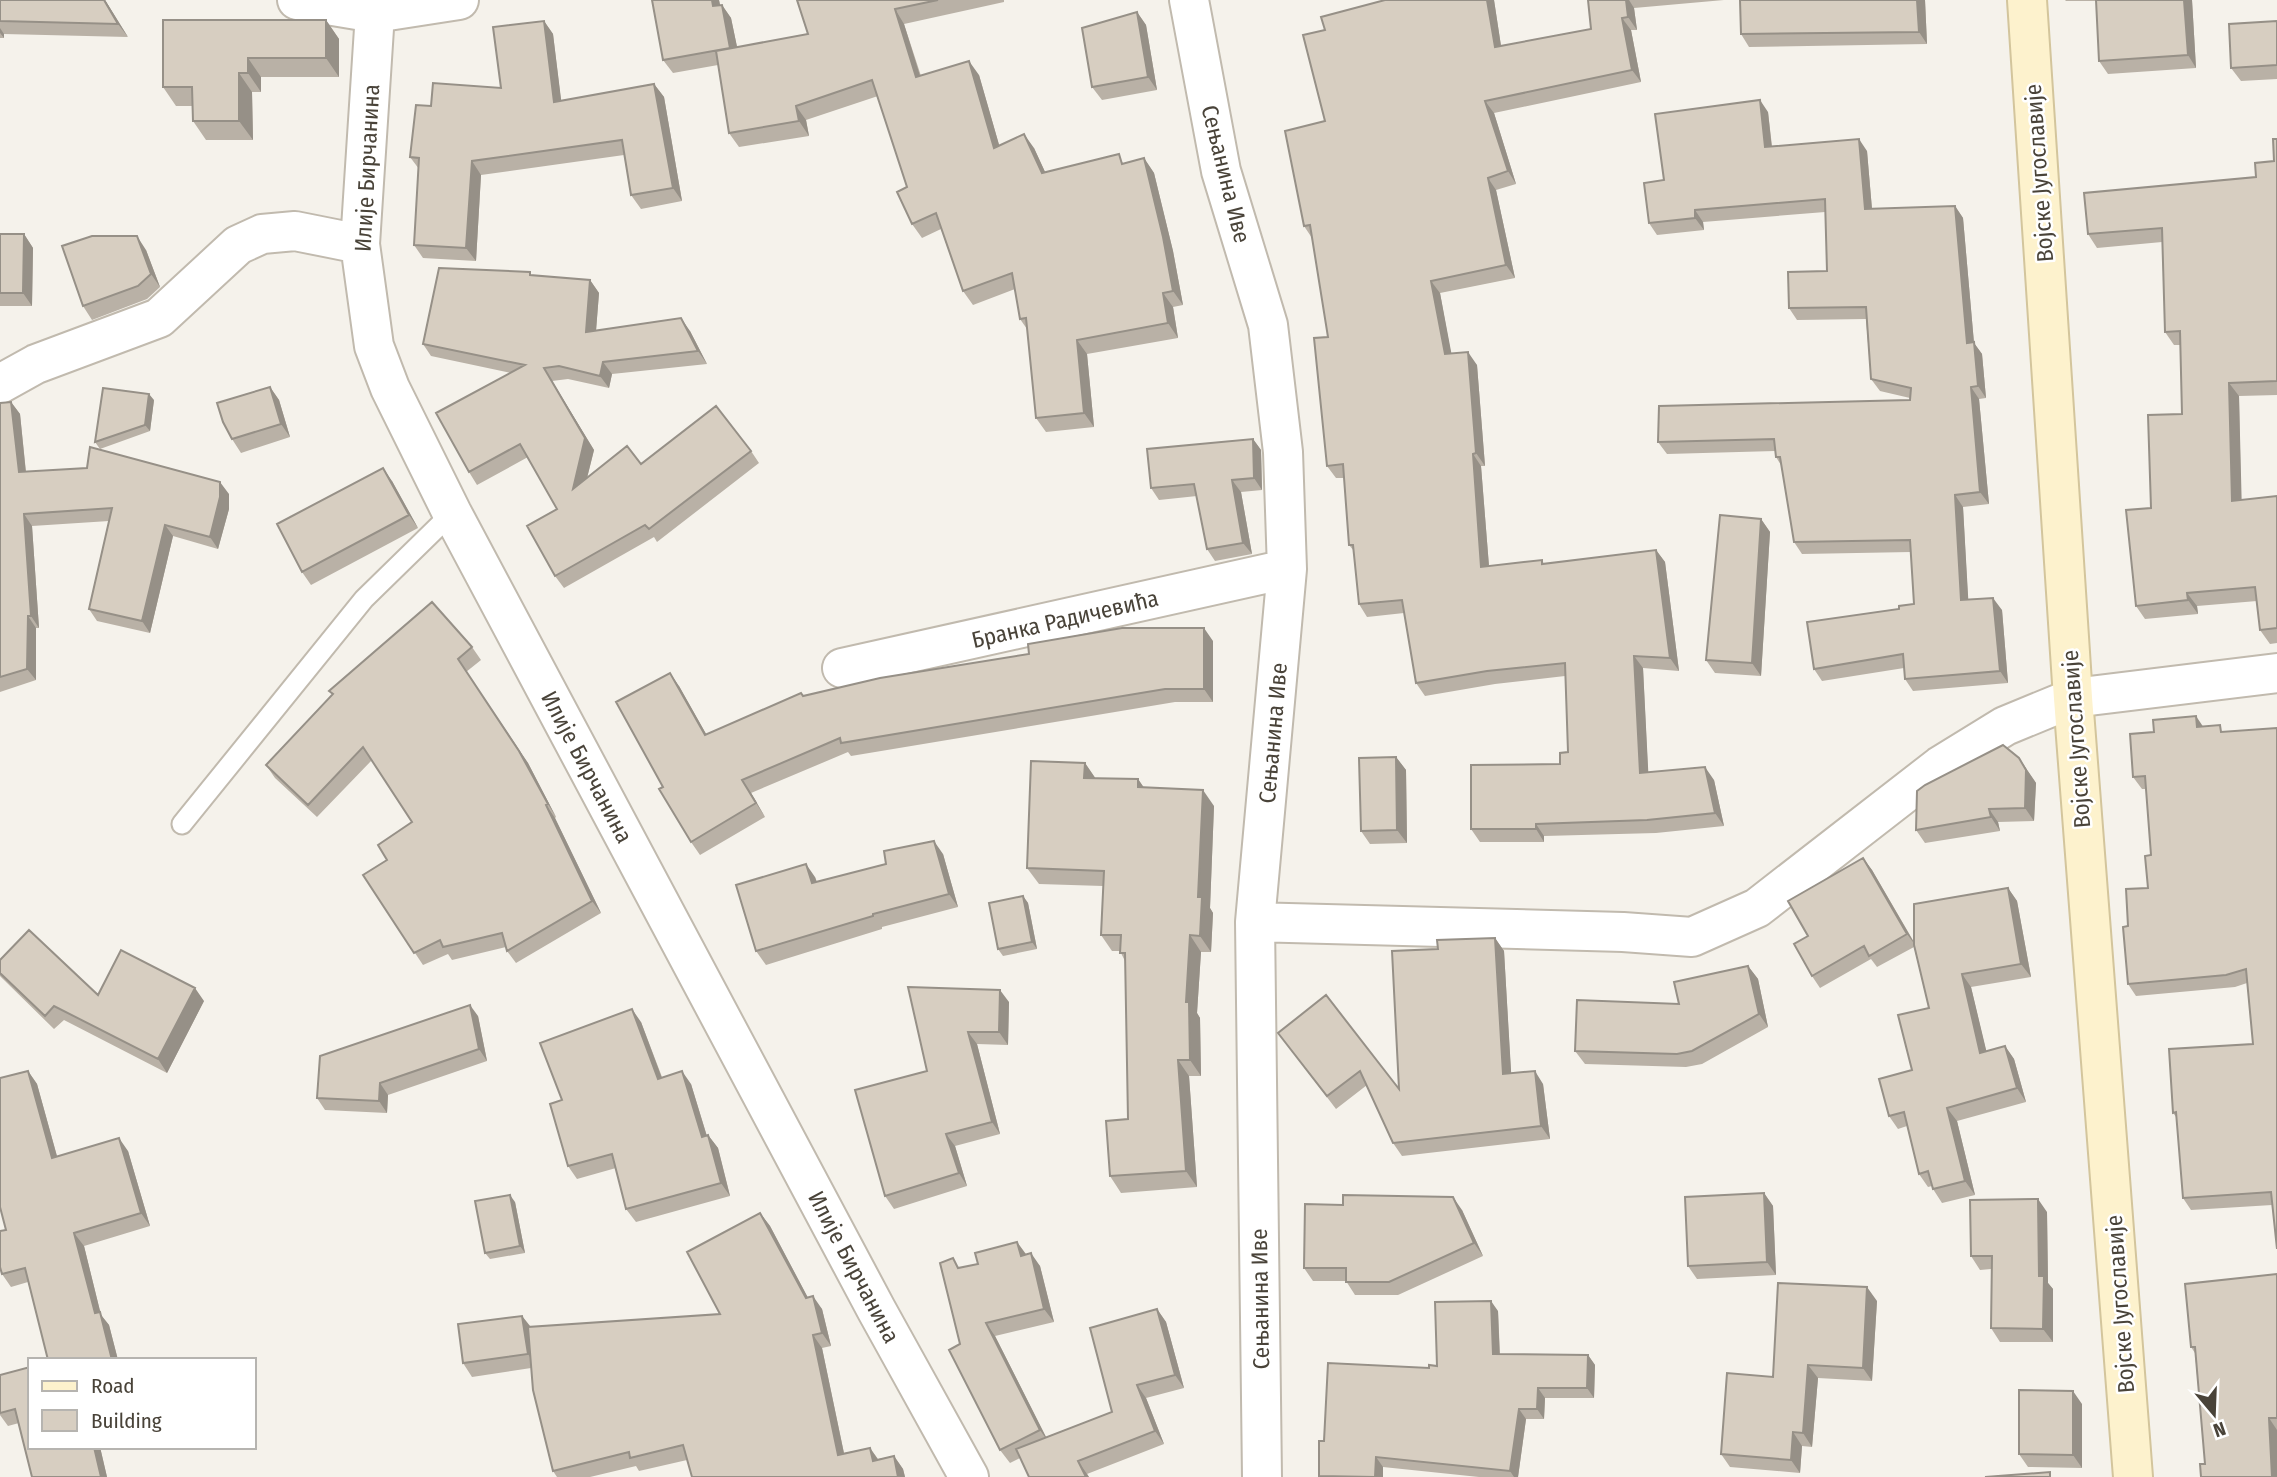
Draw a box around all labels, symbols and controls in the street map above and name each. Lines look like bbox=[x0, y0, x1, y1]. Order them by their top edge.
street label: Илије Бирчанина bbox=[349, 83, 385, 253]
street label: Војске Југославије bbox=[2019, 83, 2059, 263]
street label: Сењанина Иве bbox=[1195, 102, 1257, 246]
street label: Бранка Радичевића bbox=[969, 584, 1161, 654]
street label: Војске Југославије bbox=[2056, 649, 2096, 829]
street label: Сењанина Иве bbox=[1253, 662, 1293, 804]
street label: Илије Бирчанина bbox=[535, 686, 639, 848]
street label: Илије Бирчанина bbox=[802, 1186, 906, 1348]
street label: Војске Југославије bbox=[2100, 1214, 2140, 1394]
street label: Сењанина Иве bbox=[1245, 1228, 1275, 1370]
legend bbox=[28, 1358, 256, 1449]
text: Road bbox=[91, 1373, 135, 1399]
north arrow bbox=[2179, 1379, 2249, 1449]
text: Building bbox=[91, 1408, 162, 1434]
text: N bbox=[2210, 1417, 2229, 1442]

